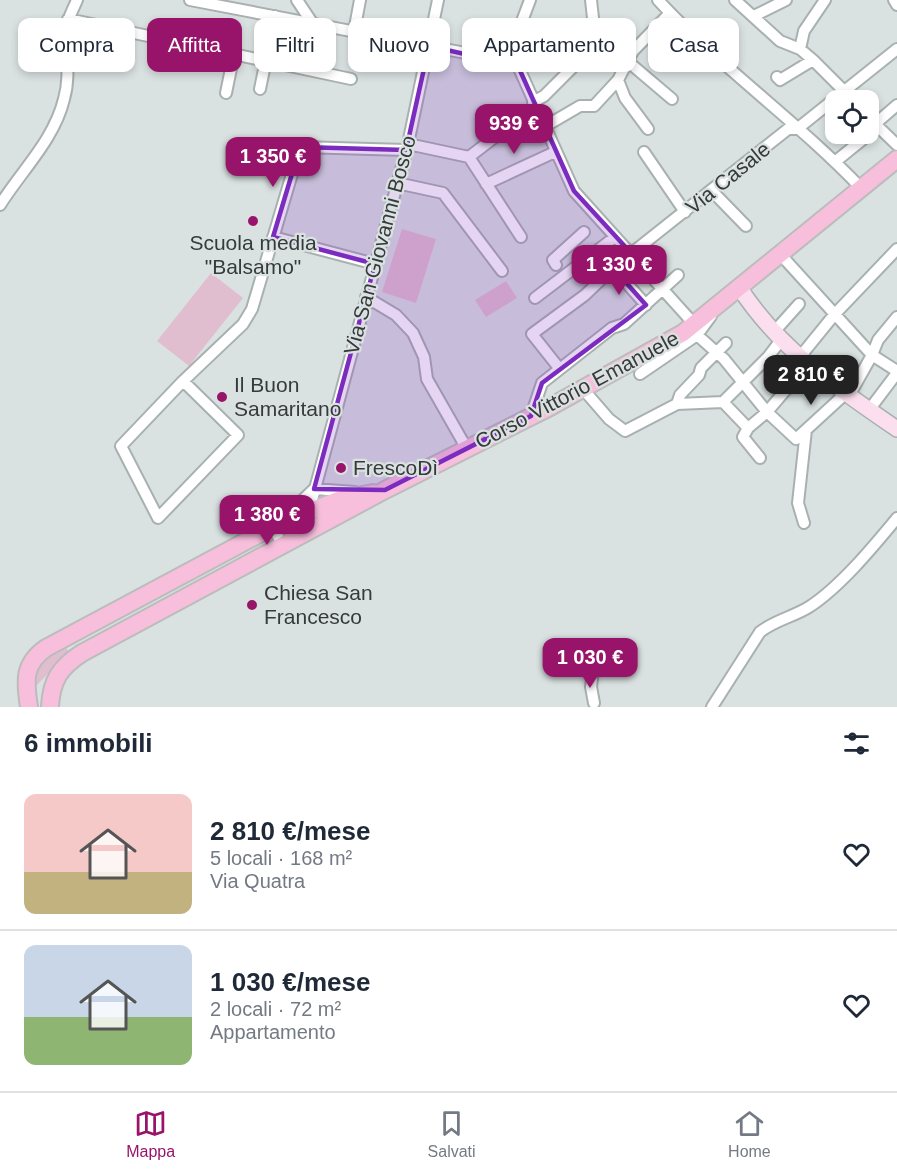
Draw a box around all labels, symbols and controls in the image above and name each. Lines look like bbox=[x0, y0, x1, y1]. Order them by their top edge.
chip: Compra bbox=[18, 18, 135, 72]
chip: Affitta bbox=[147, 18, 242, 72]
chip: Filtri bbox=[254, 18, 336, 72]
chip: Nuovo bbox=[348, 18, 450, 72]
chip: Appartamento bbox=[462, 18, 636, 72]
chip: Casa bbox=[648, 18, 739, 72]
map controls bbox=[825, 90, 879, 144]
button: locate bbox=[825, 90, 879, 144]
pin: 939 € bbox=[472, 104, 556, 155]
text: 939 € bbox=[489, 112, 539, 134]
street label: Via San Giovanni Bosco bbox=[339, 133, 420, 357]
pin: 1 350 € bbox=[218, 137, 328, 188]
street label: Via Casale bbox=[681, 137, 774, 218]
text: 1 350 € bbox=[240, 145, 306, 167]
marker: Scuola media "Balsamo" bbox=[246, 214, 260, 228]
place label: Scuola media "Balsamo" bbox=[189, 231, 317, 278]
pin: 1 330 € bbox=[564, 245, 674, 296]
text: 1 330 € bbox=[586, 253, 652, 275]
street label: Corso Vittorio Emanuele bbox=[471, 326, 682, 453]
pin: 2 810 € bbox=[756, 355, 866, 406]
text: 2 810 € bbox=[778, 363, 844, 385]
place label: Il Buon Samaritano bbox=[234, 373, 341, 420]
marker: Il Buon Samaritano bbox=[215, 390, 229, 404]
place label: FrescoDì bbox=[353, 456, 438, 479]
marker: FrescoDì bbox=[334, 461, 348, 475]
pin: 1 380 € bbox=[212, 495, 322, 546]
text: 1 380 € bbox=[234, 503, 300, 525]
place label: Chiesa San Francesco bbox=[264, 581, 373, 628]
marker: Chiesa San Francesco bbox=[245, 598, 259, 612]
pin: 1 030 € bbox=[535, 638, 645, 689]
text: 1 030 € bbox=[557, 646, 623, 668]
icon: filters bbox=[840, 727, 873, 760]
text: 6 immobili bbox=[24, 728, 153, 758]
text: 2 810 €/mese bbox=[210, 816, 370, 846]
icon: home bbox=[72, 818, 144, 890]
icon: heart bbox=[840, 838, 873, 871]
text: 5 locali · 168 m² bbox=[210, 847, 352, 869]
text: Via Quatra bbox=[210, 870, 305, 892]
text: 1 030 €/mese bbox=[210, 967, 370, 997]
icon: home bbox=[72, 969, 144, 1041]
icon: heart bbox=[840, 989, 873, 1022]
text: 2 locali · 72 m² bbox=[210, 998, 341, 1020]
text: Appartamento bbox=[210, 1021, 336, 1043]
tab: Mappa bbox=[126, 1107, 175, 1161]
tab: Salvati bbox=[428, 1107, 476, 1161]
tab: Home bbox=[728, 1107, 771, 1161]

